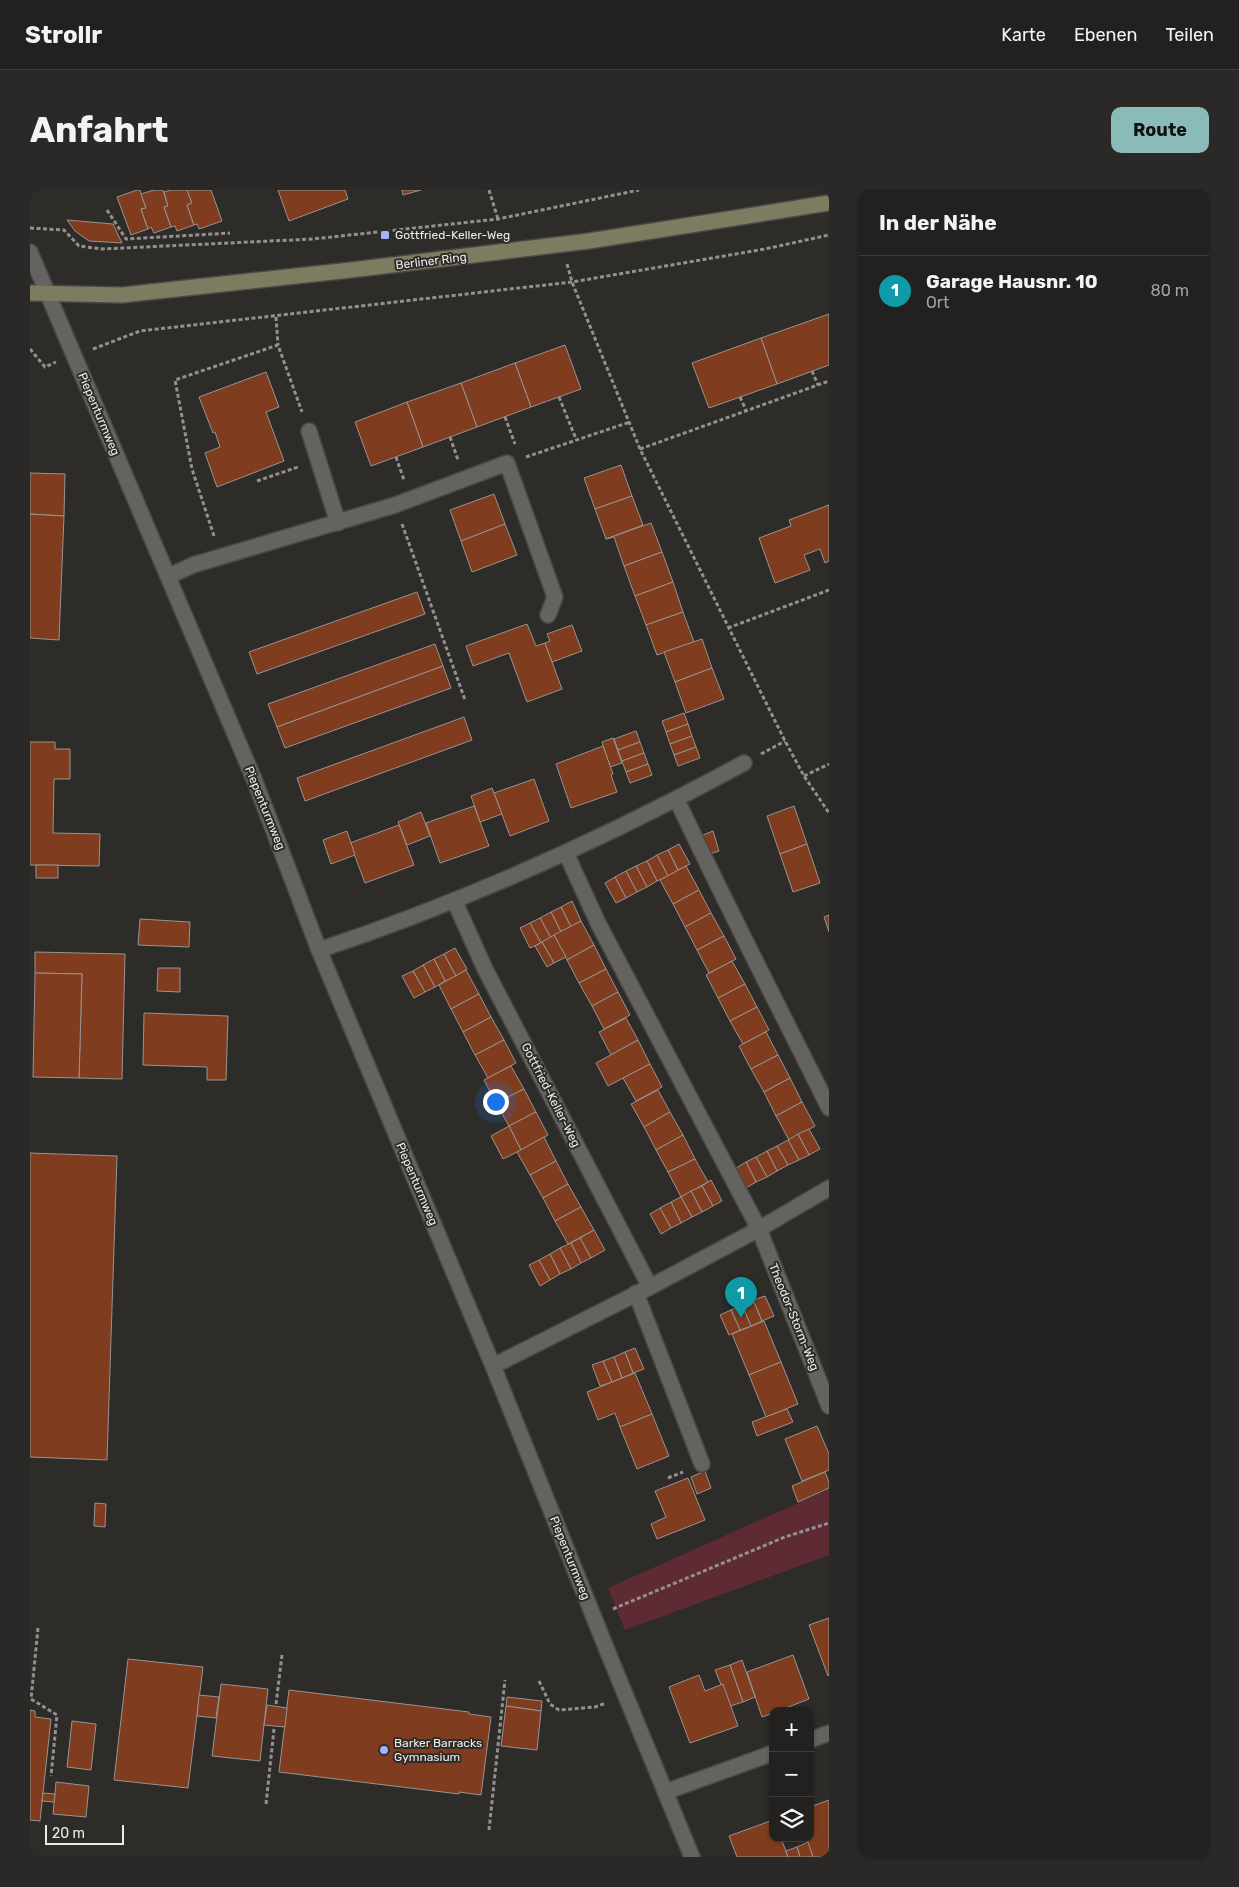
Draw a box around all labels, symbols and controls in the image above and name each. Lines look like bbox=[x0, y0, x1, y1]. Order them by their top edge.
text: Strollr bbox=[25, 21, 102, 49]
text: Karte bbox=[1001, 24, 1046, 46]
text: Ebenen bbox=[1074, 24, 1138, 46]
text: Teilen bbox=[1166, 24, 1214, 46]
button: Route bbox=[1111, 107, 1209, 153]
text: Anfahrt bbox=[30, 109, 168, 151]
text: In der Nähe bbox=[879, 210, 997, 235]
place label: Gottfried-Keller-Weg bbox=[395, 228, 510, 242]
marker: Gottfried-Keller-Weg bbox=[379, 229, 391, 241]
street label: Berliner Ring bbox=[395, 250, 467, 272]
text: Garage Hausnr. 10 bbox=[926, 270, 1098, 293]
text: 1 bbox=[891, 281, 899, 300]
text: 80 m bbox=[1151, 281, 1189, 300]
text: Ort bbox=[926, 293, 949, 312]
street label: Piepenturmweg bbox=[75, 370, 123, 458]
street label: Piepenturmweg bbox=[242, 764, 288, 852]
street label: Gottfried-Keller-Weg bbox=[519, 1041, 583, 1149]
your location bbox=[483, 1089, 509, 1115]
street label: Piepenturmweg bbox=[393, 1140, 441, 1228]
street label: Theodor-Storm-Weg bbox=[766, 1261, 822, 1373]
pin: 1 bbox=[725, 1277, 757, 1318]
street label: Piepenturmweg bbox=[547, 1514, 593, 1602]
map controls bbox=[769, 1707, 814, 1842]
button: + bbox=[769, 1707, 814, 1752]
place label: Barker Barracks Gymnasium bbox=[394, 1736, 482, 1764]
marker: Barker Barracks Gymnasium bbox=[378, 1744, 390, 1756]
button: − bbox=[769, 1752, 814, 1797]
button: layers bbox=[769, 1797, 814, 1842]
scale bar bbox=[45, 1822, 124, 1845]
text: 20 m bbox=[52, 1825, 85, 1842]

